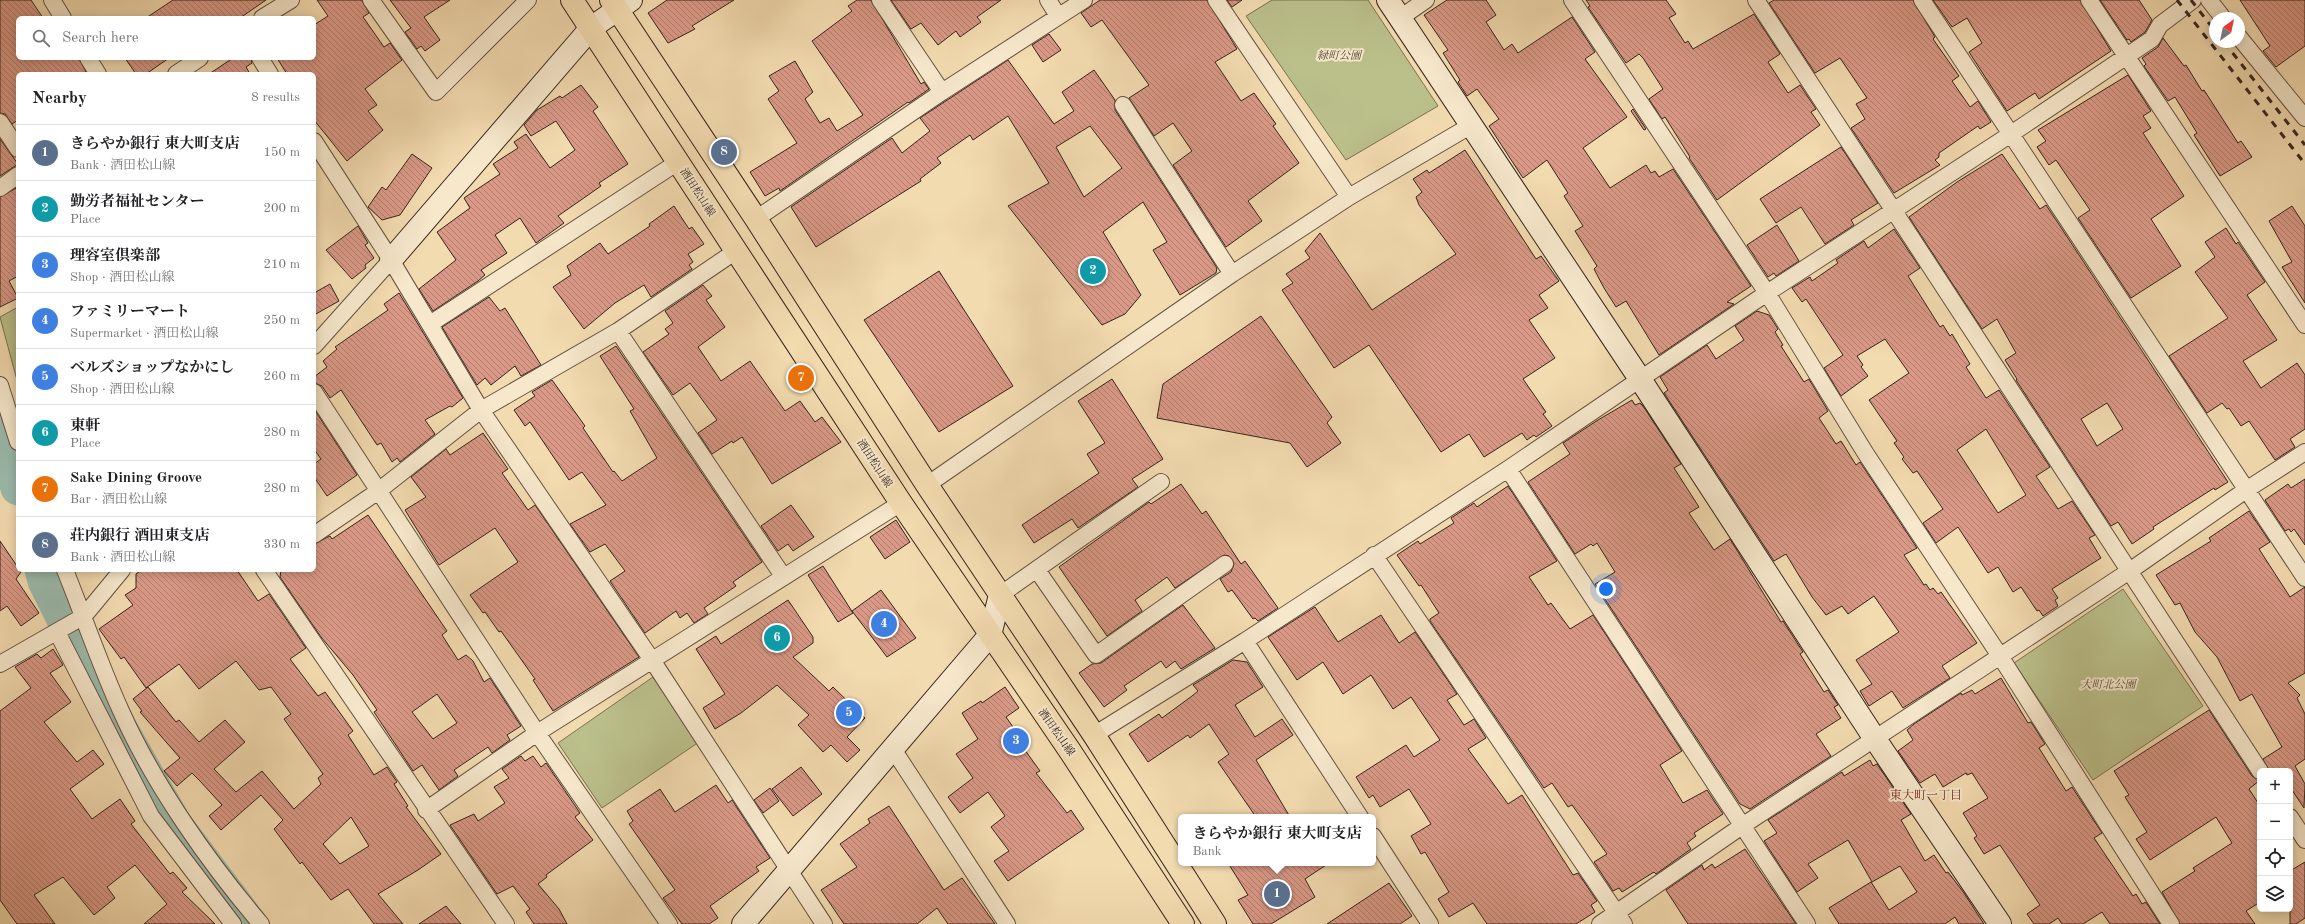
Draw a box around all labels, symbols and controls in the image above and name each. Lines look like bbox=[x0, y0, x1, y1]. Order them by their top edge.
north arrow bbox=[2209, 12, 2245, 48]
search box bbox=[16, 16, 316, 60]
icon: search bbox=[30, 27, 52, 49]
text: Search here bbox=[62, 31, 139, 46]
park label: 緑町公園 bbox=[1317, 49, 1363, 62]
text: Nearby bbox=[32, 90, 87, 107]
text: 8 results bbox=[251, 91, 300, 104]
text: きらやか銀行 東大町支店 bbox=[70, 137, 239, 152]
pin: 8 bbox=[711, 137, 737, 167]
text: 1 bbox=[41, 146, 49, 159]
text: 150 m bbox=[263, 146, 300, 159]
text: Bank · 酒田松山線 bbox=[70, 159, 175, 172]
street label: 酒田松山線 bbox=[677, 166, 718, 219]
text: 勤労者福祉センター bbox=[70, 195, 204, 210]
text: 2 bbox=[41, 202, 49, 215]
text: 200 m bbox=[263, 202, 300, 215]
text: Place bbox=[70, 213, 100, 226]
text: 理容室倶楽部 bbox=[70, 249, 160, 264]
pin: 2 bbox=[1080, 256, 1106, 286]
text: 3 bbox=[41, 258, 49, 271]
text: 210 m bbox=[263, 258, 300, 271]
text: Shop · 酒田松山線 bbox=[70, 271, 174, 284]
text: ファミリーマート bbox=[70, 305, 190, 320]
text: 4 bbox=[41, 314, 49, 327]
text: 250 m bbox=[263, 314, 300, 327]
text: Supermarket · 酒田松山線 bbox=[70, 327, 218, 340]
text: ベルズショップなかにし bbox=[70, 361, 234, 376]
pin: 7 bbox=[788, 363, 814, 393]
text: 5 bbox=[41, 370, 49, 383]
text: 260 m bbox=[263, 370, 300, 383]
text: Shop · 酒田松山線 bbox=[70, 383, 174, 396]
text: 東軒 bbox=[70, 419, 100, 434]
text: 6 bbox=[41, 426, 49, 439]
text: 280 m bbox=[263, 426, 300, 439]
text: Place bbox=[70, 437, 100, 450]
street label: 酒田松山線 bbox=[854, 437, 895, 490]
text: Sake Dining Groove bbox=[70, 471, 202, 486]
text: 7 bbox=[41, 482, 49, 495]
text: 280 m bbox=[263, 482, 300, 495]
text: Bar · 酒田松山線 bbox=[70, 493, 167, 506]
text: 荘内銀行 酒田東支店 bbox=[70, 529, 209, 544]
text: 8 bbox=[41, 538, 49, 551]
text: 330 m bbox=[263, 538, 300, 551]
text: Bank · 酒田松山線 bbox=[70, 551, 175, 564]
your location bbox=[1596, 579, 1616, 599]
pin: 4 bbox=[871, 609, 897, 639]
pin: 6 bbox=[764, 623, 790, 653]
park label: 大町北公園 bbox=[2081, 678, 2137, 691]
pin: 5 bbox=[836, 698, 862, 728]
street label: 酒田松山線 bbox=[1035, 706, 1078, 759]
pin: 3 bbox=[1003, 726, 1029, 756]
map controls bbox=[2257, 768, 2293, 912]
button: + bbox=[2257, 768, 2293, 804]
district label: 東大町一丁目 bbox=[1890, 788, 1962, 802]
button: − bbox=[2257, 804, 2293, 840]
popup bbox=[1178, 814, 1376, 866]
text: きらやか銀行 東大町支店 bbox=[1192, 827, 1362, 842]
button: locate bbox=[2257, 840, 2293, 876]
text: Bank bbox=[1192, 845, 1222, 858]
button: layers bbox=[2257, 876, 2293, 912]
pin: 1 bbox=[1264, 879, 1290, 909]

